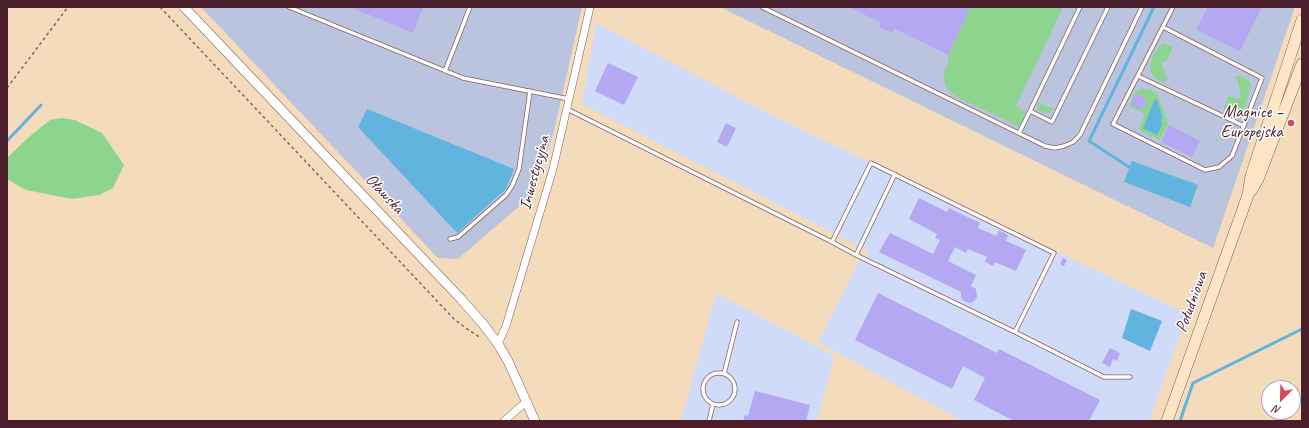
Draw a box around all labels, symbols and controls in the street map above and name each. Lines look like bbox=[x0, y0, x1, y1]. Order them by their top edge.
place label: Magnice – Europejska bbox=[1221, 103, 1283, 143]
marker: Magnice – Europejska bbox=[1286, 118, 1296, 128]
street label: Inwestycyjna bbox=[515, 133, 555, 213]
street label: Oławska bbox=[360, 170, 408, 218]
street label: Południowa bbox=[1172, 269, 1212, 335]
north arrow bbox=[1261, 380, 1301, 420]
text: N bbox=[1271, 402, 1283, 418]

